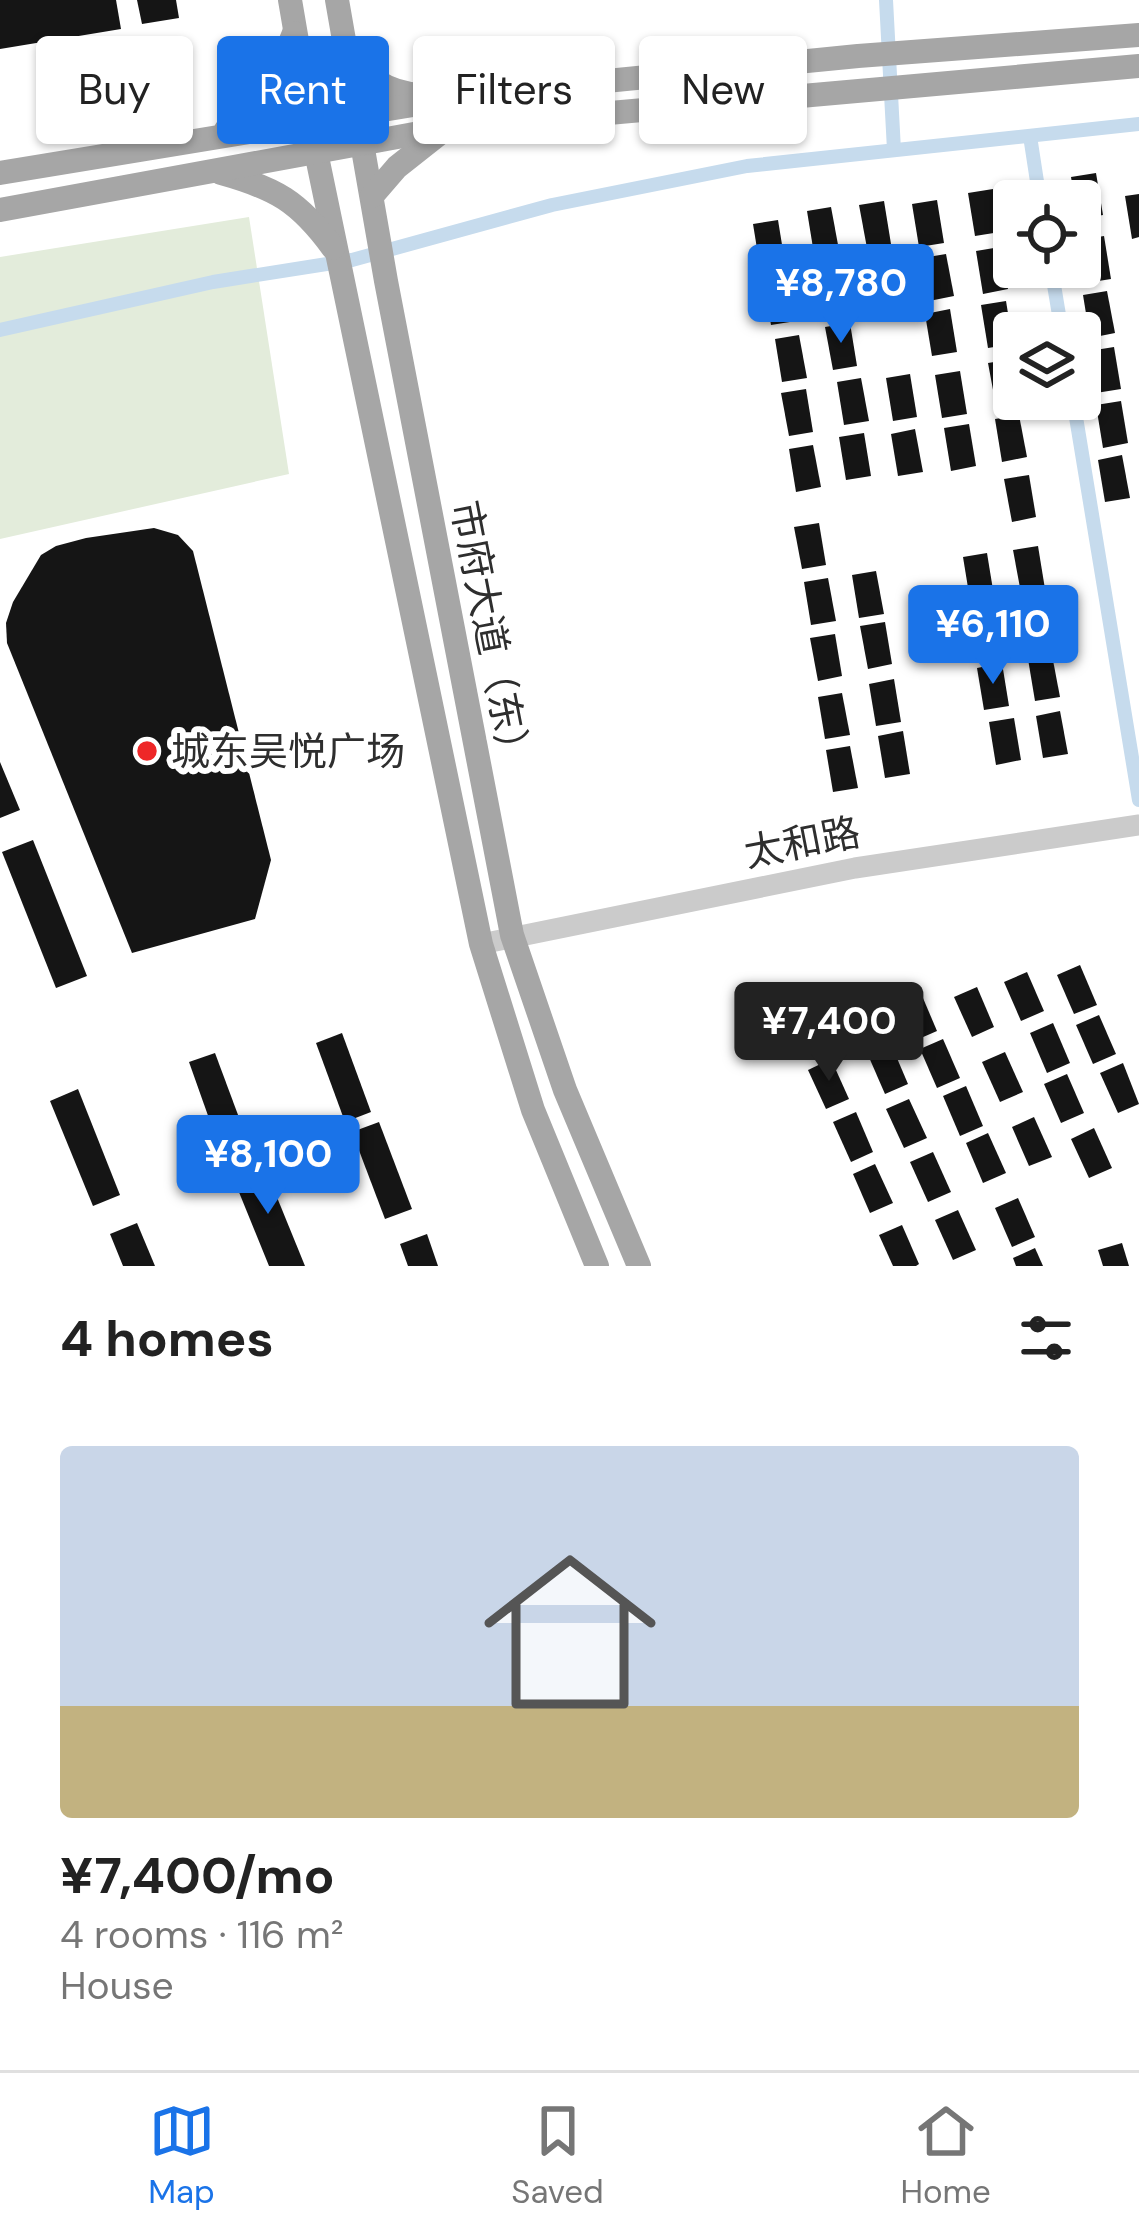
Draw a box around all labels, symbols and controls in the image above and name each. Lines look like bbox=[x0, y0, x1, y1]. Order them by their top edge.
chip: Buy bbox=[36, 36, 193, 144]
chip: Rent bbox=[217, 36, 389, 144]
chip: Filters bbox=[413, 36, 615, 144]
chip: New bbox=[639, 36, 807, 144]
map controls bbox=[993, 180, 1101, 420]
button: locate bbox=[993, 180, 1101, 288]
pin: ¥8,780 bbox=[743, 244, 939, 346]
text: ¥8,780 bbox=[775, 257, 907, 308]
button: layers bbox=[993, 312, 1101, 420]
street label: 市府大道（东） bbox=[439, 496, 542, 774]
pin: ¥6,110 bbox=[895, 585, 1091, 687]
text: ¥6,110 bbox=[935, 598, 1051, 649]
place label: 城东吴悦广场 bbox=[171, 726, 405, 777]
marker: 城东吴悦广场 bbox=[134, 738, 160, 764]
street label: 太和路 bbox=[740, 806, 864, 879]
pin: ¥7,400 bbox=[731, 982, 927, 1084]
text: ¥7,400 bbox=[761, 995, 897, 1046]
pin: ¥8,100 bbox=[170, 1115, 366, 1217]
text: ¥8,100 bbox=[204, 1128, 332, 1179]
text: 4 homes bbox=[60, 1305, 274, 1372]
icon: filters bbox=[1013, 1305, 1079, 1371]
icon: home bbox=[462, 1524, 678, 1740]
text: ¥7,400/mo bbox=[60, 1842, 335, 1909]
text: 4 rooms · 116 m² bbox=[60, 1909, 344, 1960]
text: House bbox=[60, 1960, 174, 2011]
tab: Map bbox=[148, 2098, 215, 2213]
tab: Saved bbox=[511, 2098, 604, 2213]
tab: Home bbox=[900, 2098, 991, 2213]

